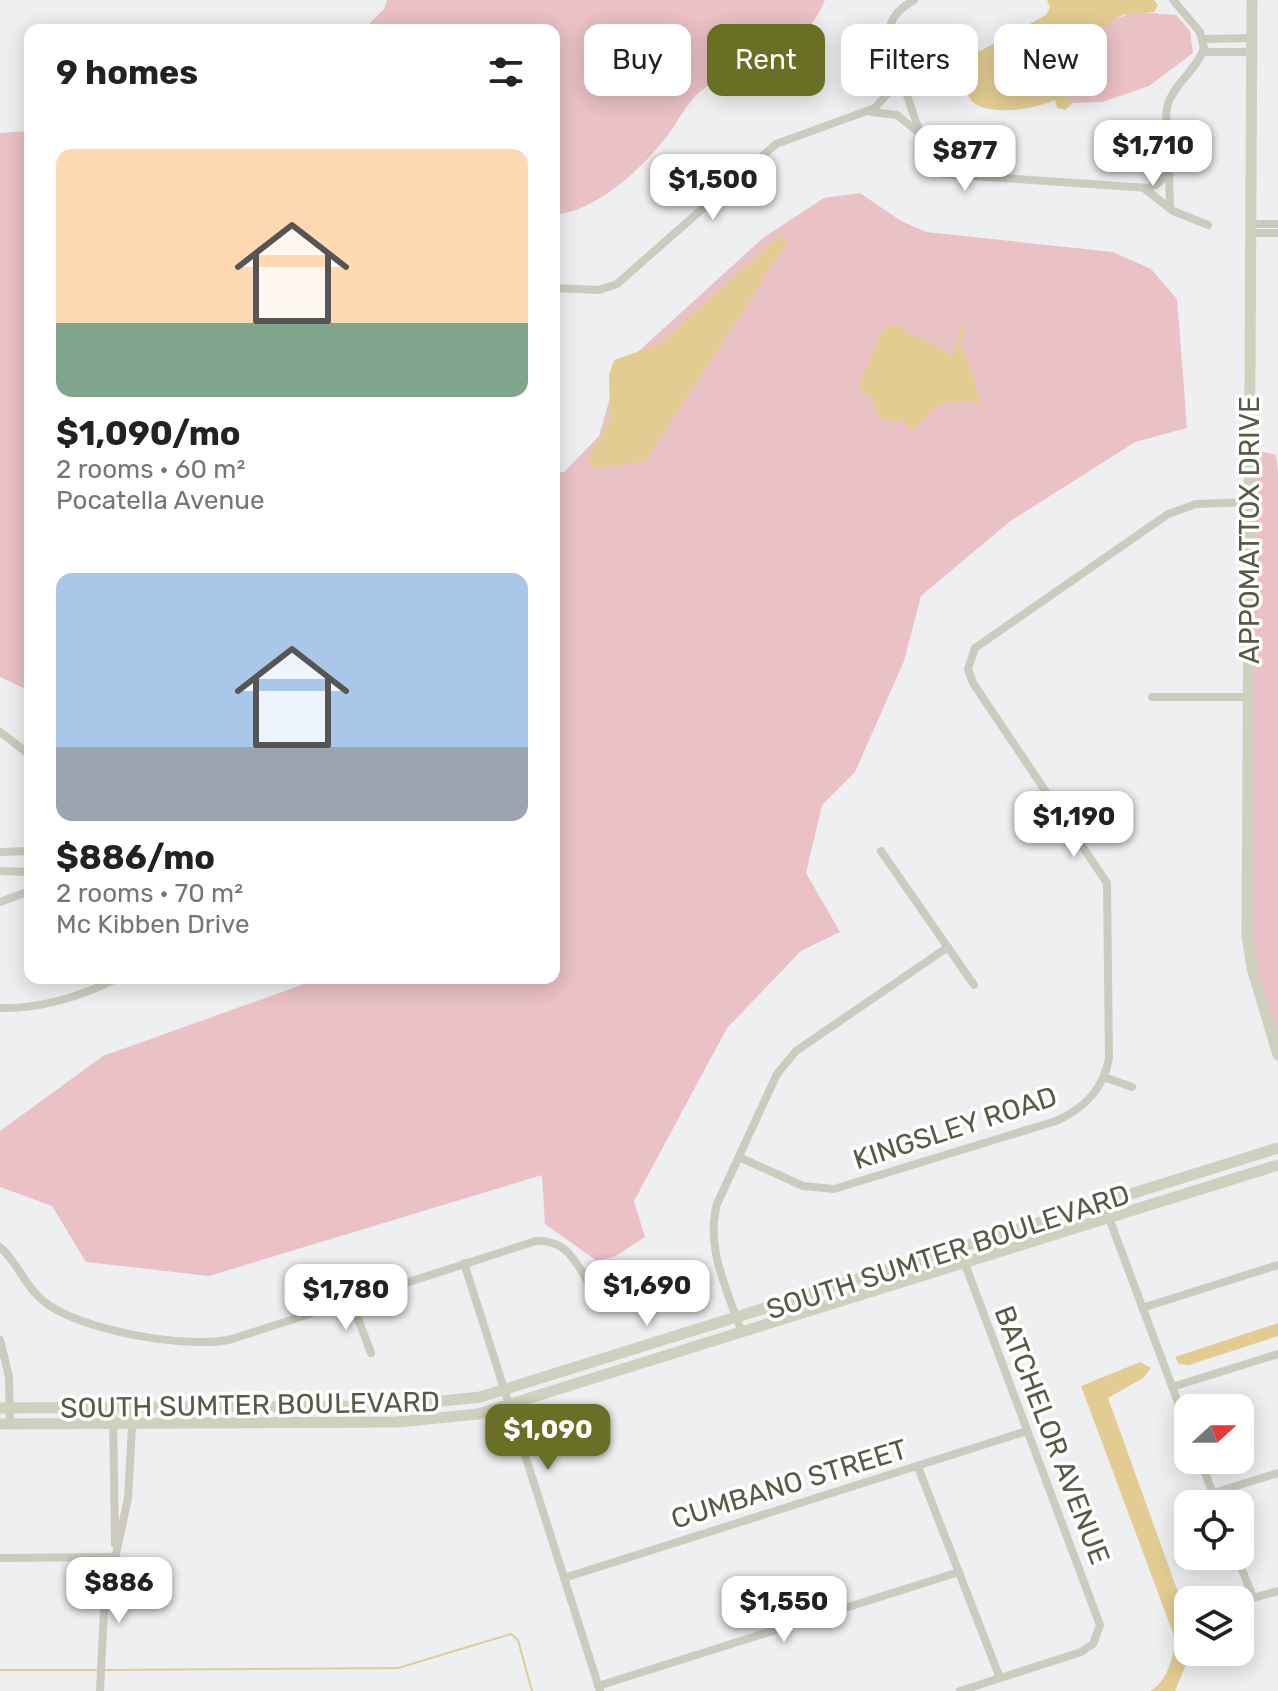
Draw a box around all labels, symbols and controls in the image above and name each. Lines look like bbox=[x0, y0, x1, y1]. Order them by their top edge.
chip: Buy bbox=[584, 24, 691, 96]
chip: Rent bbox=[707, 24, 825, 96]
chip: Filters bbox=[841, 24, 978, 96]
chip: New bbox=[994, 24, 1107, 96]
icon: filters bbox=[484, 50, 528, 94]
text: 9 homes bbox=[56, 52, 198, 93]
pin: $1,710 bbox=[1088, 120, 1218, 188]
pin: $877 bbox=[918, 125, 1012, 193]
text: $1,710 bbox=[1112, 130, 1194, 161]
text: $877 bbox=[933, 135, 997, 166]
pin: $1,500 bbox=[648, 154, 778, 222]
text: $1,500 bbox=[668, 164, 758, 195]
icon: home bbox=[220, 201, 364, 345]
street label: APPOMATTOX DRIVE bbox=[1233, 396, 1266, 664]
text: $1,090/mo bbox=[56, 413, 241, 454]
text: 2 rooms · 60 m² bbox=[56, 454, 245, 485]
text: Pocatella Avenue bbox=[56, 485, 264, 516]
icon: home bbox=[220, 625, 364, 769]
pin: $1,190 bbox=[1009, 791, 1139, 859]
text: $1,190 bbox=[1032, 801, 1116, 832]
text: $886/mo bbox=[56, 837, 215, 878]
text: 2 rooms · 70 m² bbox=[56, 878, 243, 909]
text: Mc Kibben Drive bbox=[56, 909, 249, 940]
street label: KINGSLEY ROAD bbox=[849, 1080, 1061, 1176]
street label: SOUTH SUMTER BOULEVARD bbox=[762, 1178, 1134, 1326]
pin: $1,690 bbox=[582, 1260, 712, 1328]
pin: $1,780 bbox=[281, 1264, 411, 1332]
text: $1,690 bbox=[603, 1270, 691, 1301]
text: $1,780 bbox=[303, 1274, 389, 1305]
street label: BATCHELOR AVENUE bbox=[987, 1301, 1117, 1569]
street label: SOUTH SUMTER BOULEVARD bbox=[60, 1385, 440, 1425]
north arrow bbox=[1174, 1394, 1254, 1474]
map controls bbox=[1174, 1394, 1254, 1666]
pin: $1,090 bbox=[483, 1404, 613, 1472]
text: $1,090 bbox=[503, 1414, 593, 1445]
street label: CUMBANO STREET bbox=[667, 1432, 911, 1536]
button: locate bbox=[1174, 1490, 1254, 1570]
pin: $886 bbox=[72, 1557, 166, 1625]
text: $886 bbox=[84, 1567, 154, 1598]
pin: $1,550 bbox=[719, 1576, 849, 1644]
text: $1,550 bbox=[740, 1586, 828, 1617]
button: layers bbox=[1174, 1586, 1254, 1666]

